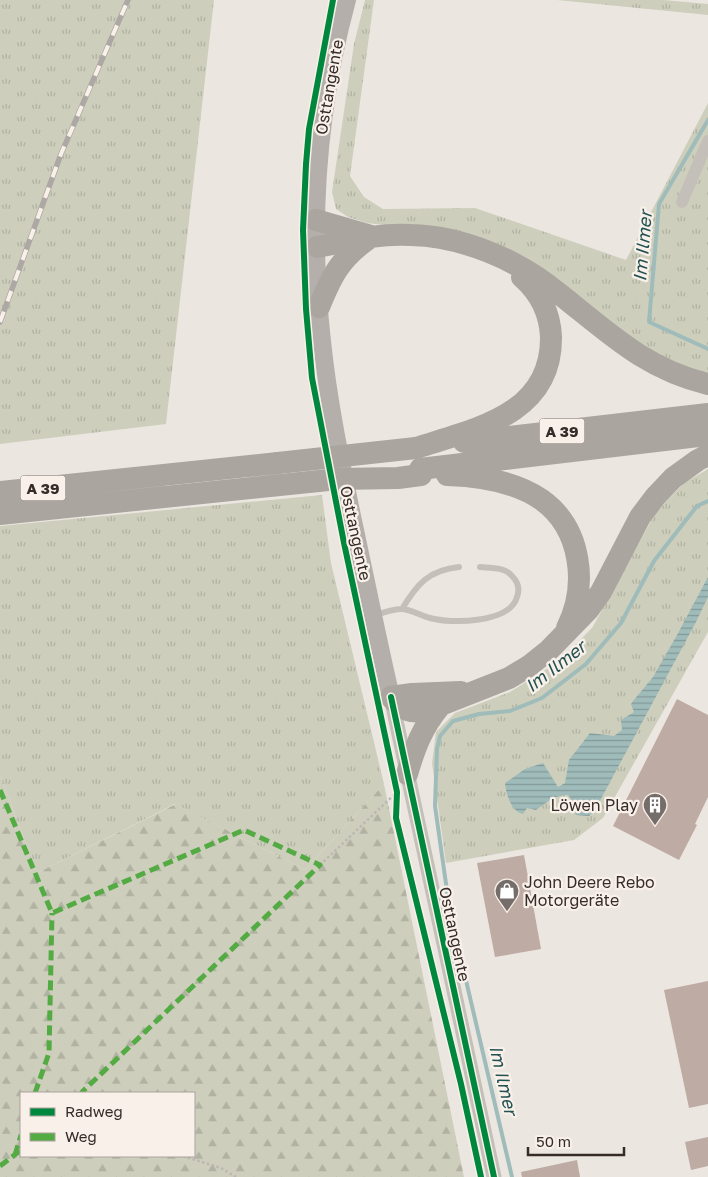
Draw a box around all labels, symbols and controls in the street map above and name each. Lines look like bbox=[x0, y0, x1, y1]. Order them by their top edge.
street label: Osttangente bbox=[311, 38, 347, 136]
water label: Im Ilmer bbox=[628, 207, 656, 282]
road number: A 39 bbox=[540, 418, 584, 444]
road number: A 39 bbox=[20, 476, 66, 500]
street label: Osttangente bbox=[336, 484, 376, 582]
water label: Im Ilmer bbox=[520, 634, 592, 696]
building icon: Löwen Play bbox=[642, 792, 668, 826]
place label: Löwen Play bbox=[550, 795, 638, 815]
place label: John Deere Rebo Motorgeräte bbox=[524, 872, 655, 910]
shop icon: John Deere Rebo Motorgeräte bbox=[494, 878, 520, 912]
street label: Osttangente bbox=[435, 885, 475, 983]
water label: Im Ilmer bbox=[485, 1043, 523, 1120]
legend bbox=[20, 1092, 195, 1157]
text: Radweg bbox=[65, 1102, 123, 1120]
scale bar bbox=[528, 1124, 624, 1156]
text: Weg bbox=[65, 1127, 97, 1145]
text: 50 m bbox=[536, 1132, 571, 1150]

